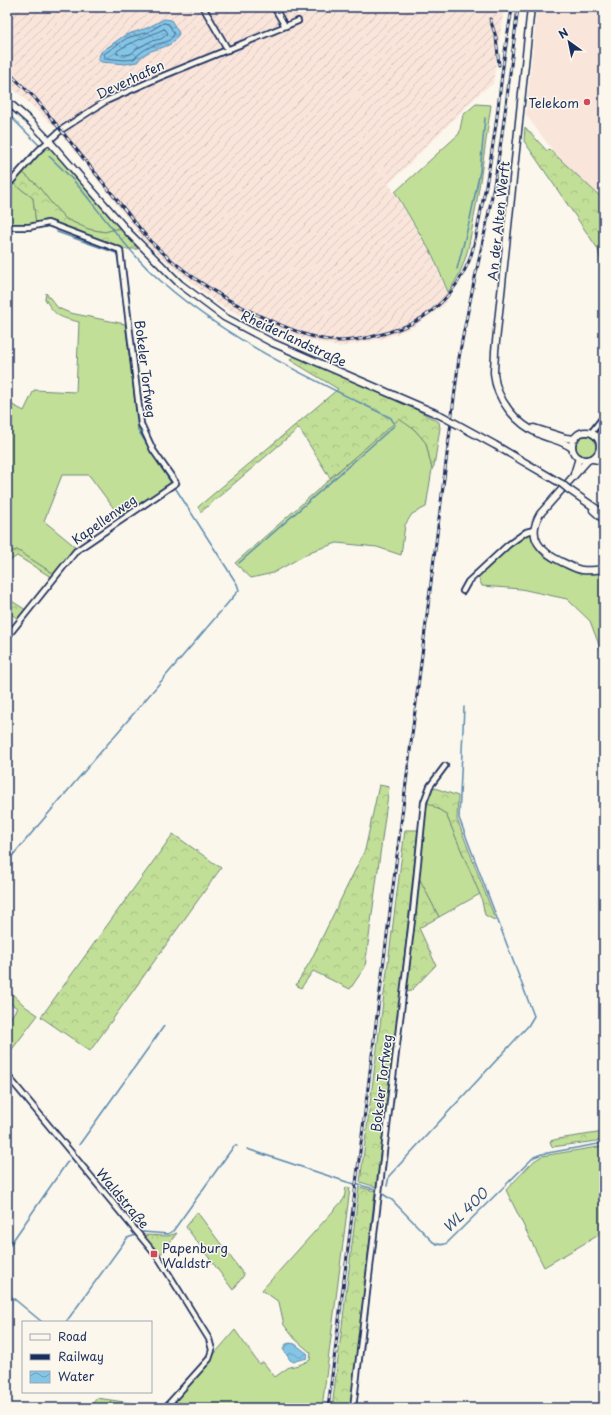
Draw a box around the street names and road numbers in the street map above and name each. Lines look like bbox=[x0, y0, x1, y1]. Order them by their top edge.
street label: Deverhafen bbox=[93, 55, 167, 103]
street label: An der Alten Werft bbox=[482, 160, 514, 282]
street label: Rheiderlandstraße bbox=[238, 305, 350, 371]
street label: Bokeler Torfweg bbox=[131, 319, 161, 419]
street label: Kapellenweg bbox=[68, 490, 140, 548]
street label: Bokeler Torfweg bbox=[366, 1033, 396, 1133]
street label: Waldstraße bbox=[92, 1164, 154, 1232]

